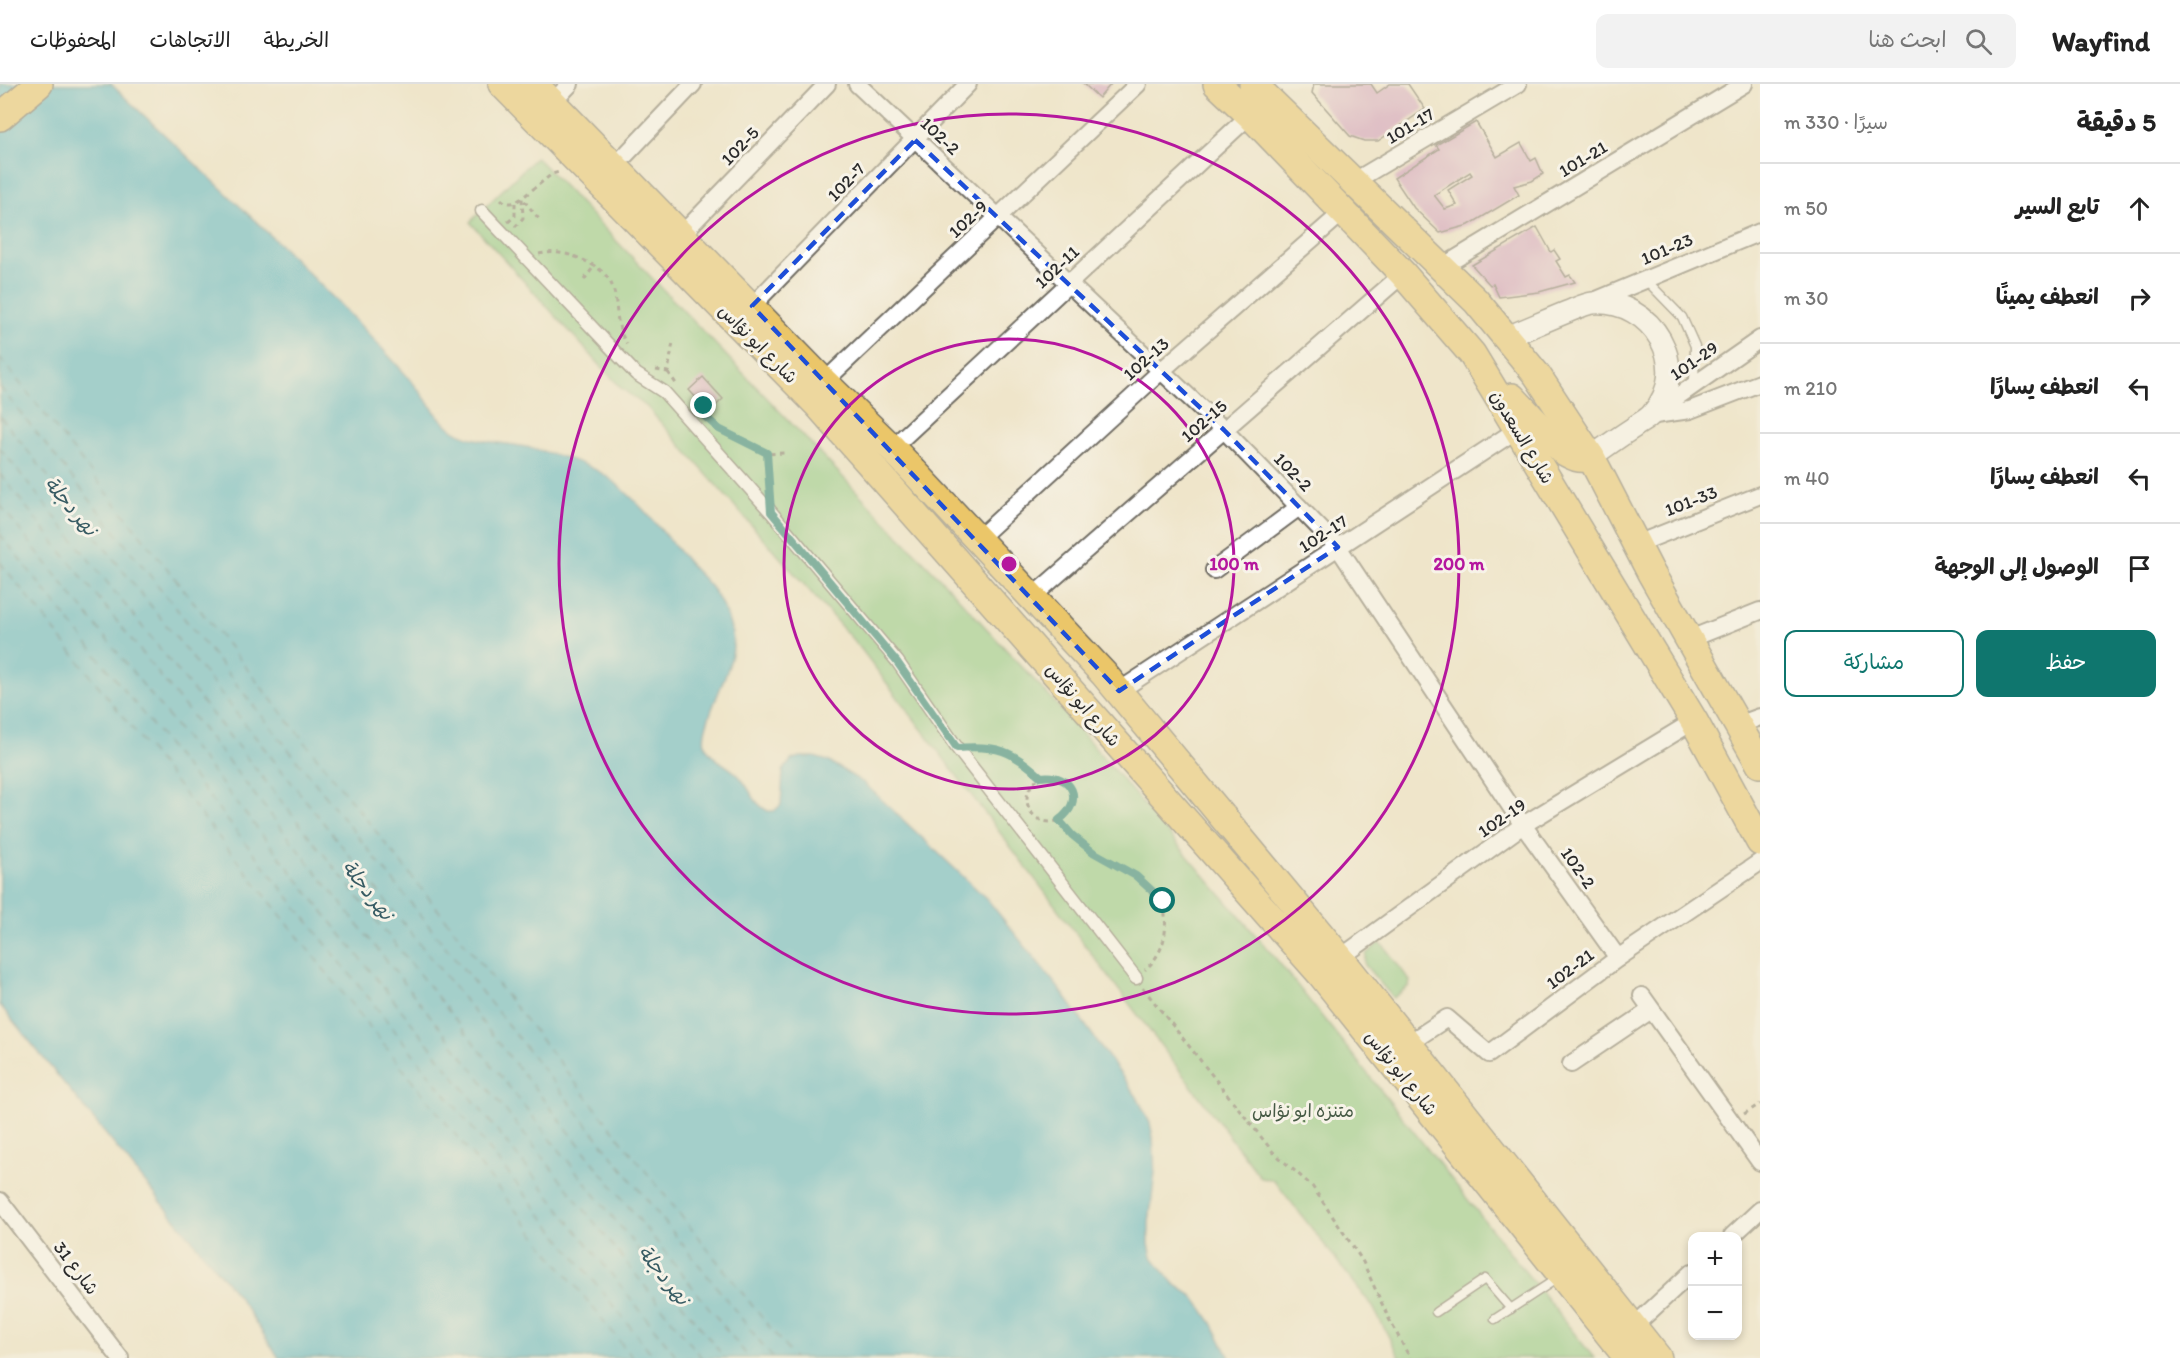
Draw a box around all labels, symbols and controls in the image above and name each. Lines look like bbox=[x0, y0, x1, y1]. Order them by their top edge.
search box bbox=[1596, 14, 2016, 68]
text: Wayfind bbox=[2052, 24, 2150, 58]
icon: search bbox=[1962, 25, 1995, 58]
text: ابحث هنا bbox=[1868, 26, 1947, 53]
text: المحفوظات bbox=[30, 27, 116, 52]
text: الاتجاهات bbox=[149, 27, 231, 52]
text: الخريطة bbox=[264, 27, 329, 52]
street label: 101-17 bbox=[1382, 103, 1438, 149]
text: 5 دقيقة bbox=[2077, 106, 2156, 138]
text: سيرًا · 330 m bbox=[1784, 110, 1888, 134]
street label: 102-2 bbox=[916, 112, 965, 160]
street label: 102-5 bbox=[716, 122, 764, 170]
street label: 101-21 bbox=[1555, 136, 1611, 182]
street label: 102-7 bbox=[822, 158, 870, 206]
icon: ahead bbox=[2123, 192, 2156, 225]
text: تابع السير bbox=[2016, 193, 2099, 220]
street label: 102-9 bbox=[944, 195, 992, 243]
text: 50 m bbox=[1784, 196, 1828, 220]
street label: 101-23 bbox=[1638, 228, 1696, 270]
street label: 102-11 bbox=[1030, 241, 1084, 293]
icon: right bbox=[2123, 282, 2156, 315]
text: انعطف يمينًا bbox=[1996, 283, 2099, 310]
text: 30 m bbox=[1784, 286, 1829, 310]
street label: شارع ابو نؤاس bbox=[713, 300, 802, 389]
street label: 102-13 bbox=[1118, 333, 1174, 385]
street label: 101-29 bbox=[1666, 337, 1722, 385]
icon: left bbox=[2123, 372, 2156, 405]
text: انعطف يسارًا bbox=[1990, 373, 2099, 400]
text: 210 m bbox=[1784, 376, 1837, 400]
street label: شارع السعدون bbox=[1485, 386, 1559, 488]
route end bbox=[690, 392, 716, 418]
street label: 102-15 bbox=[1176, 395, 1232, 447]
street label: 102-2 bbox=[1269, 448, 1317, 496]
icon: left bbox=[2123, 462, 2156, 495]
text: انعطف يسارًا bbox=[1990, 463, 2099, 490]
text: 40 m bbox=[1784, 466, 1830, 490]
water label: نهر دجلة bbox=[39, 472, 104, 542]
street label: 101-33 bbox=[1662, 481, 1721, 521]
street label: 102-17 bbox=[1295, 510, 1351, 558]
icon: arrive bbox=[2123, 552, 2156, 585]
text: 100 m bbox=[1209, 553, 1260, 575]
text: 200 m bbox=[1434, 553, 1485, 575]
text: الوصول إلى الوجهة bbox=[1934, 553, 2099, 580]
centre of rings bbox=[999, 554, 1019, 574]
button: مشاركة bbox=[1784, 630, 1964, 697]
button: حفظ bbox=[1976, 630, 2156, 697]
street label: شارع ابو نؤاس bbox=[1040, 659, 1125, 752]
street label: 102-19 bbox=[1474, 794, 1530, 842]
street label: 102-2 bbox=[1556, 843, 1600, 893]
water label: نهر دجلة bbox=[337, 855, 400, 927]
route start bbox=[1149, 887, 1175, 913]
street label: 102-21 bbox=[1542, 944, 1598, 994]
street label: شارع ابو نؤاس bbox=[1359, 1026, 1442, 1121]
park label: متنزه ابو نؤاس bbox=[1252, 1100, 1354, 1122]
map controls bbox=[1688, 1232, 1742, 1340]
button: + bbox=[1688, 1232, 1742, 1286]
street label: شارع 31 bbox=[48, 1237, 103, 1300]
water label: نهر دجلة bbox=[633, 1240, 696, 1312]
button: − bbox=[1688, 1286, 1742, 1340]

